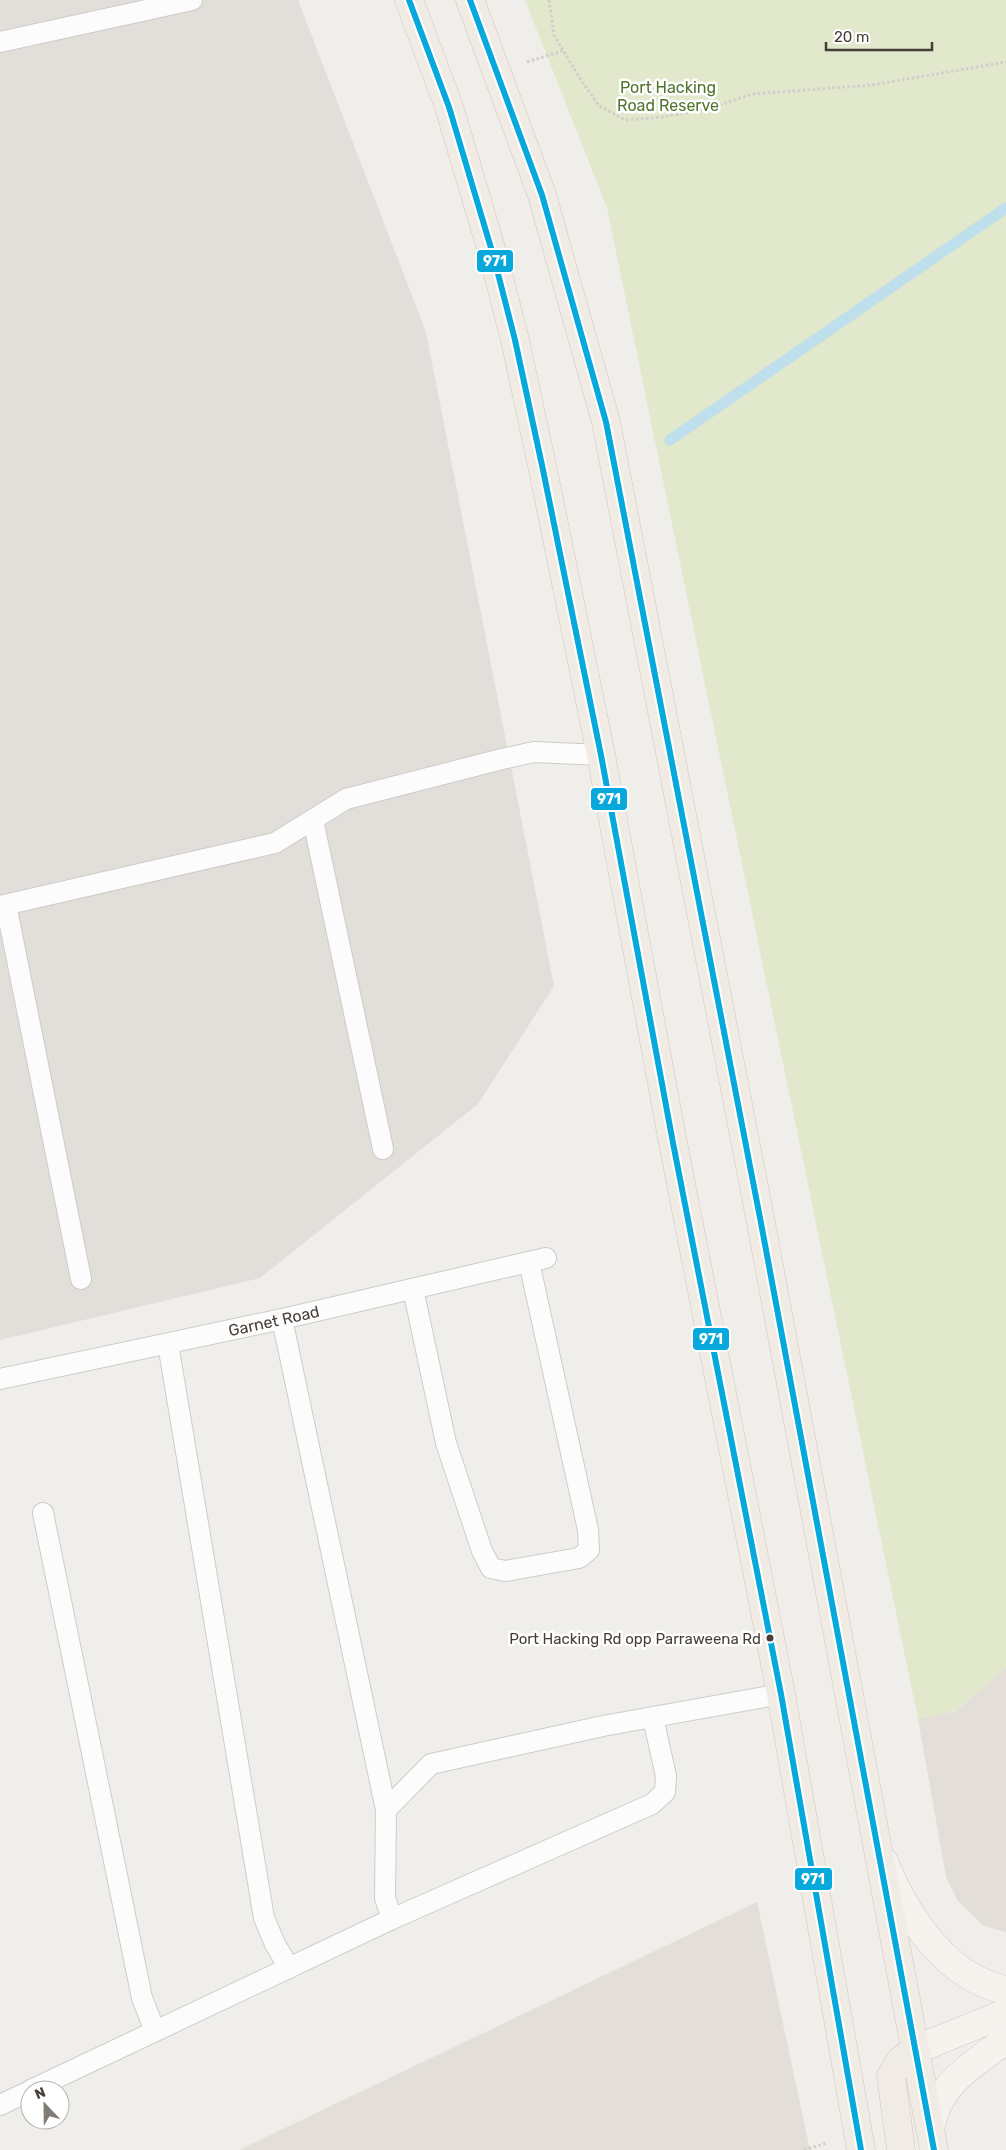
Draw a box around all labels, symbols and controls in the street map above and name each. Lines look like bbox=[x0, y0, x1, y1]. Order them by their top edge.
scale bar bbox=[826, 20, 932, 52]
text: 20 m bbox=[834, 28, 869, 46]
park label: Port Hacking Road Reserve bbox=[617, 78, 719, 115]
line badge: 971 bbox=[476, 249, 514, 273]
text: 971 bbox=[483, 253, 507, 270]
line badge: 971 bbox=[590, 787, 628, 811]
text: 971 bbox=[597, 791, 621, 808]
street label: Garnet Road bbox=[227, 1302, 321, 1340]
line badge: 971 bbox=[692, 1327, 730, 1351]
text: 971 bbox=[699, 1331, 723, 1348]
place label: Port Hacking Rd opp Parraweena Rd bbox=[509, 1630, 761, 1648]
marker: Port Hacking Rd opp Parraweena Rd bbox=[765, 1633, 775, 1643]
line badge: 971 bbox=[794, 1867, 833, 1891]
text: 971 bbox=[801, 1871, 825, 1888]
north arrow bbox=[20, 2080, 70, 2130]
text: N bbox=[32, 2084, 48, 2103]

